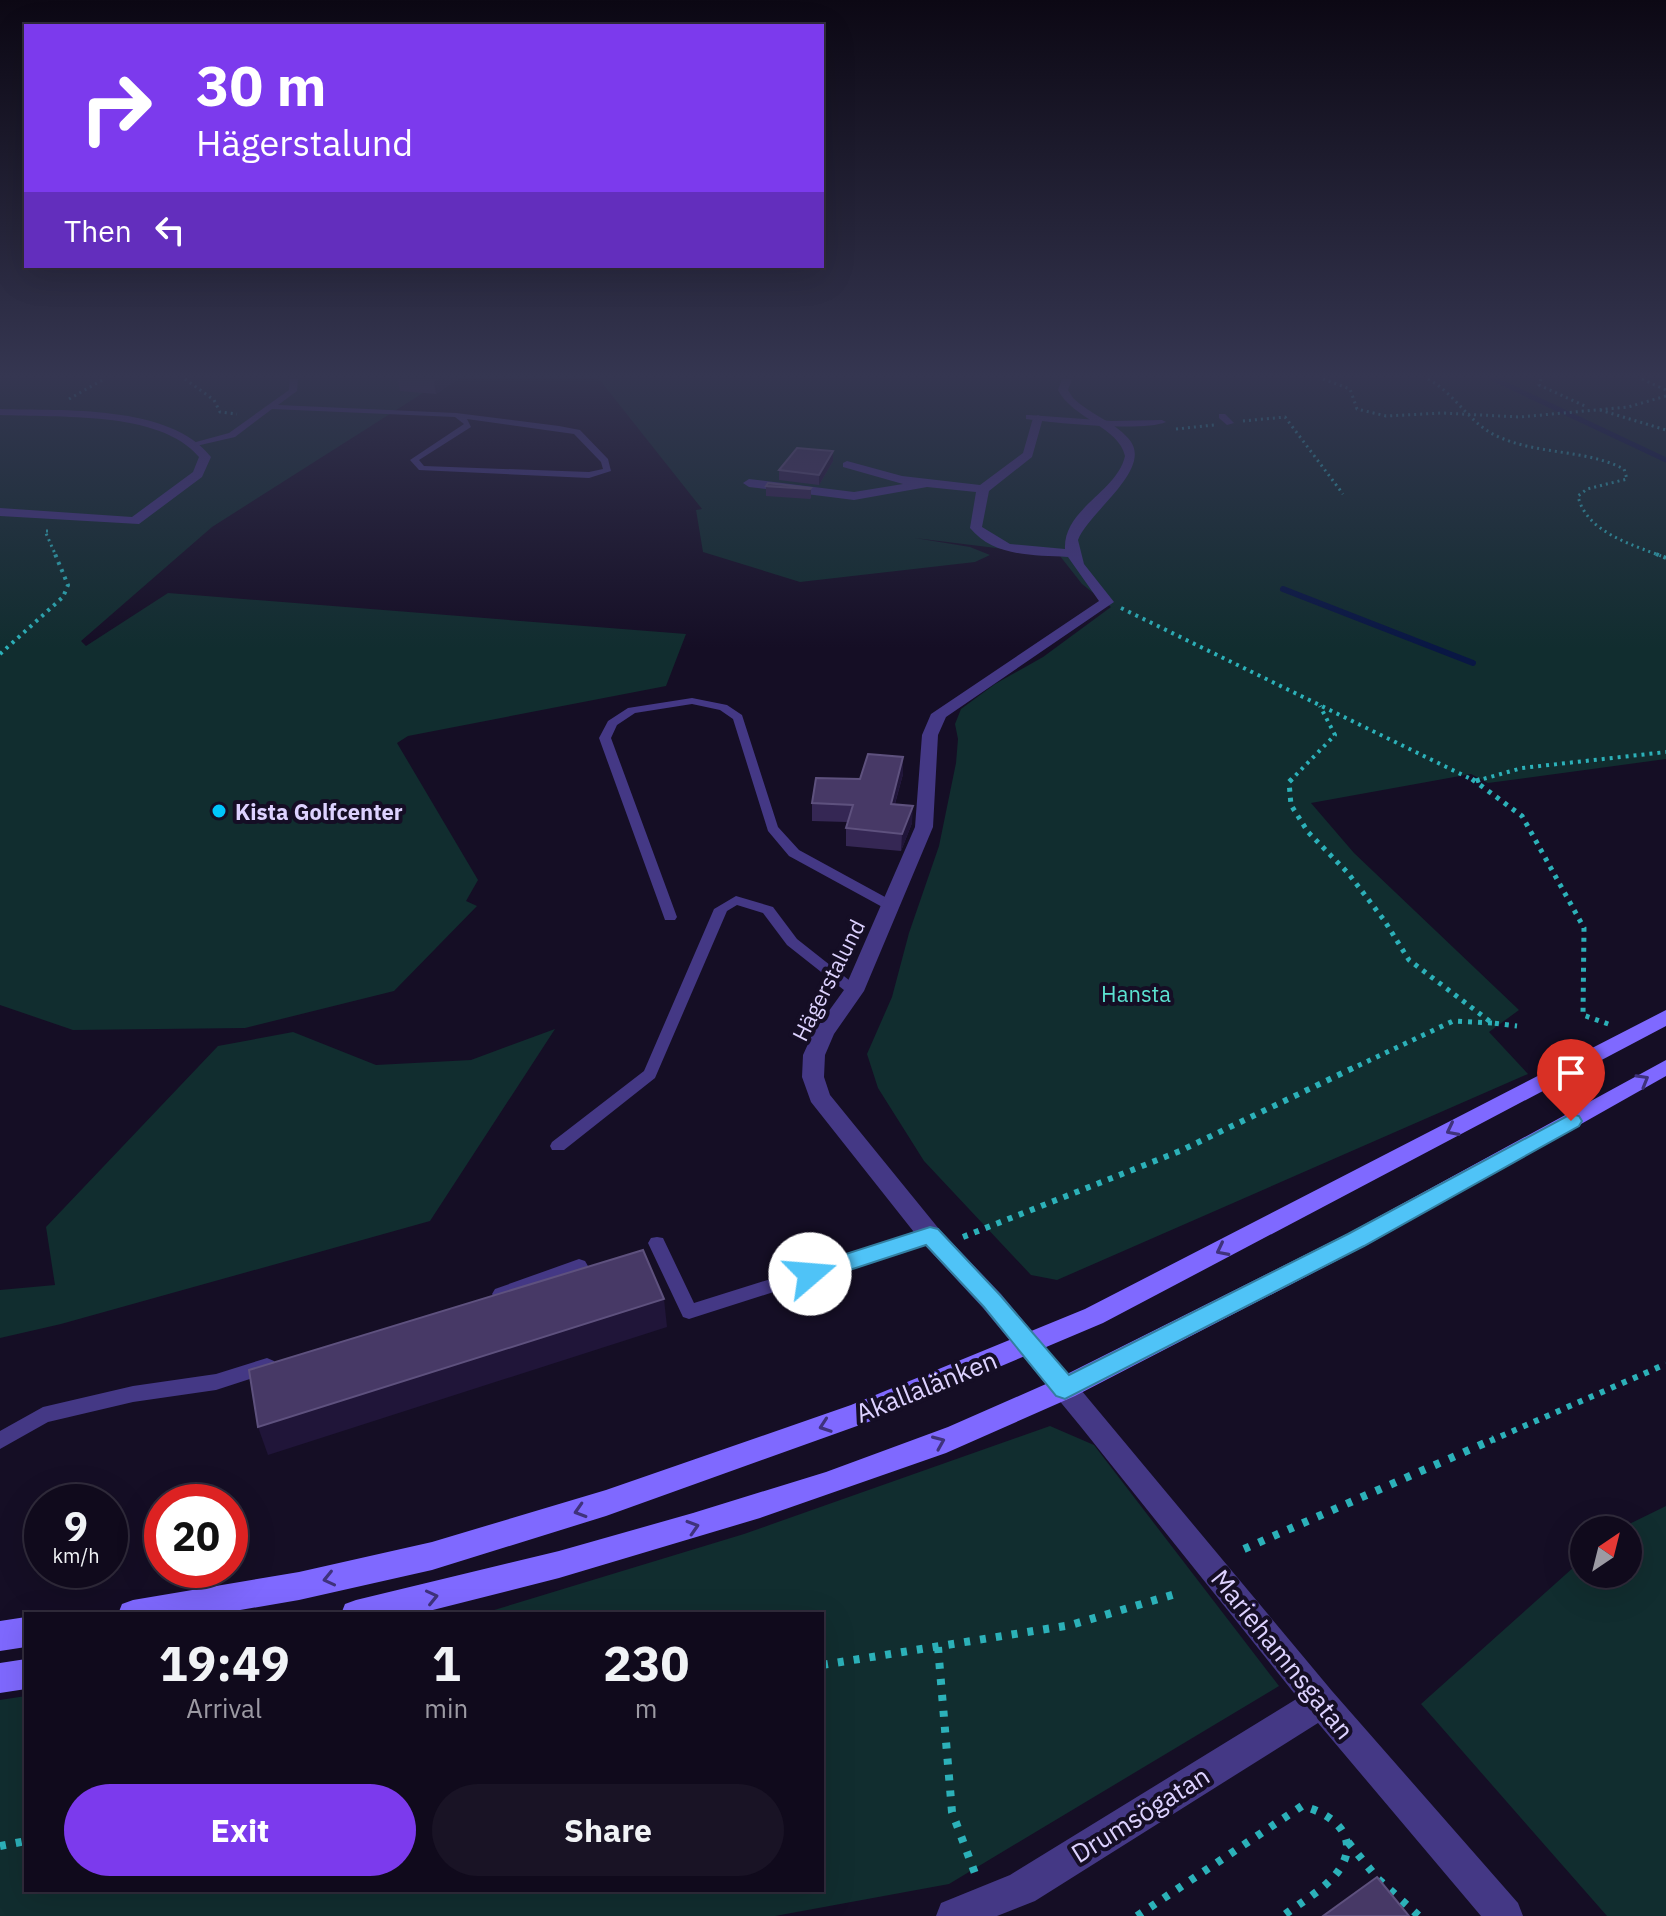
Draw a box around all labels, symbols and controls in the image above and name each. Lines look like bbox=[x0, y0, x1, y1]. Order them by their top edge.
text: 30 m bbox=[196, 49, 326, 121]
icon: right bbox=[64, 56, 168, 160]
text: Hägerstalund bbox=[196, 119, 413, 166]
icon: left bbox=[148, 208, 192, 252]
text: Then bbox=[64, 211, 132, 250]
place label: Kista Golfcenter bbox=[235, 797, 403, 826]
marker: Kista Golfcenter bbox=[210, 802, 228, 820]
street label: Hägerstalund bbox=[785, 914, 871, 1046]
park label: Hansta bbox=[1101, 979, 1171, 1008]
pin bbox=[1537, 1039, 1605, 1121]
icon: arrive bbox=[1549, 1051, 1593, 1095]
one-way arrow bbox=[1634, 1074, 1649, 1090]
one-way arrow bbox=[1446, 1120, 1461, 1135]
position arrow bbox=[768, 1232, 852, 1316]
one-way arrow bbox=[1215, 1240, 1230, 1255]
street label: Akallalänken bbox=[850, 1342, 1002, 1430]
one-way arrow bbox=[819, 1416, 833, 1433]
one-way arrow bbox=[930, 1435, 945, 1451]
speed limit sign: 20 bbox=[144, 1484, 248, 1588]
text: 9 bbox=[64, 1500, 88, 1552]
one-way arrow bbox=[573, 1502, 587, 1518]
north arrow bbox=[1570, 1516, 1642, 1588]
map controls bbox=[1570, 1516, 1642, 1588]
one-way arrow bbox=[685, 1520, 699, 1536]
text: km/h bbox=[52, 1542, 100, 1569]
street label: Mariehamnsgatan bbox=[1204, 1562, 1362, 1746]
one-way arrow bbox=[323, 1570, 336, 1587]
one-way arrow bbox=[425, 1589, 439, 1606]
text: 19:49 bbox=[159, 1632, 290, 1694]
text: 1 bbox=[432, 1632, 461, 1694]
text: 230 bbox=[603, 1632, 689, 1694]
text: Arrival bbox=[186, 1691, 262, 1725]
text: min bbox=[424, 1691, 468, 1725]
text: m bbox=[635, 1691, 657, 1725]
street label: Drumsögatan bbox=[1064, 1758, 1216, 1870]
button: Exit bbox=[64, 1784, 416, 1876]
button: Share bbox=[432, 1784, 784, 1876]

